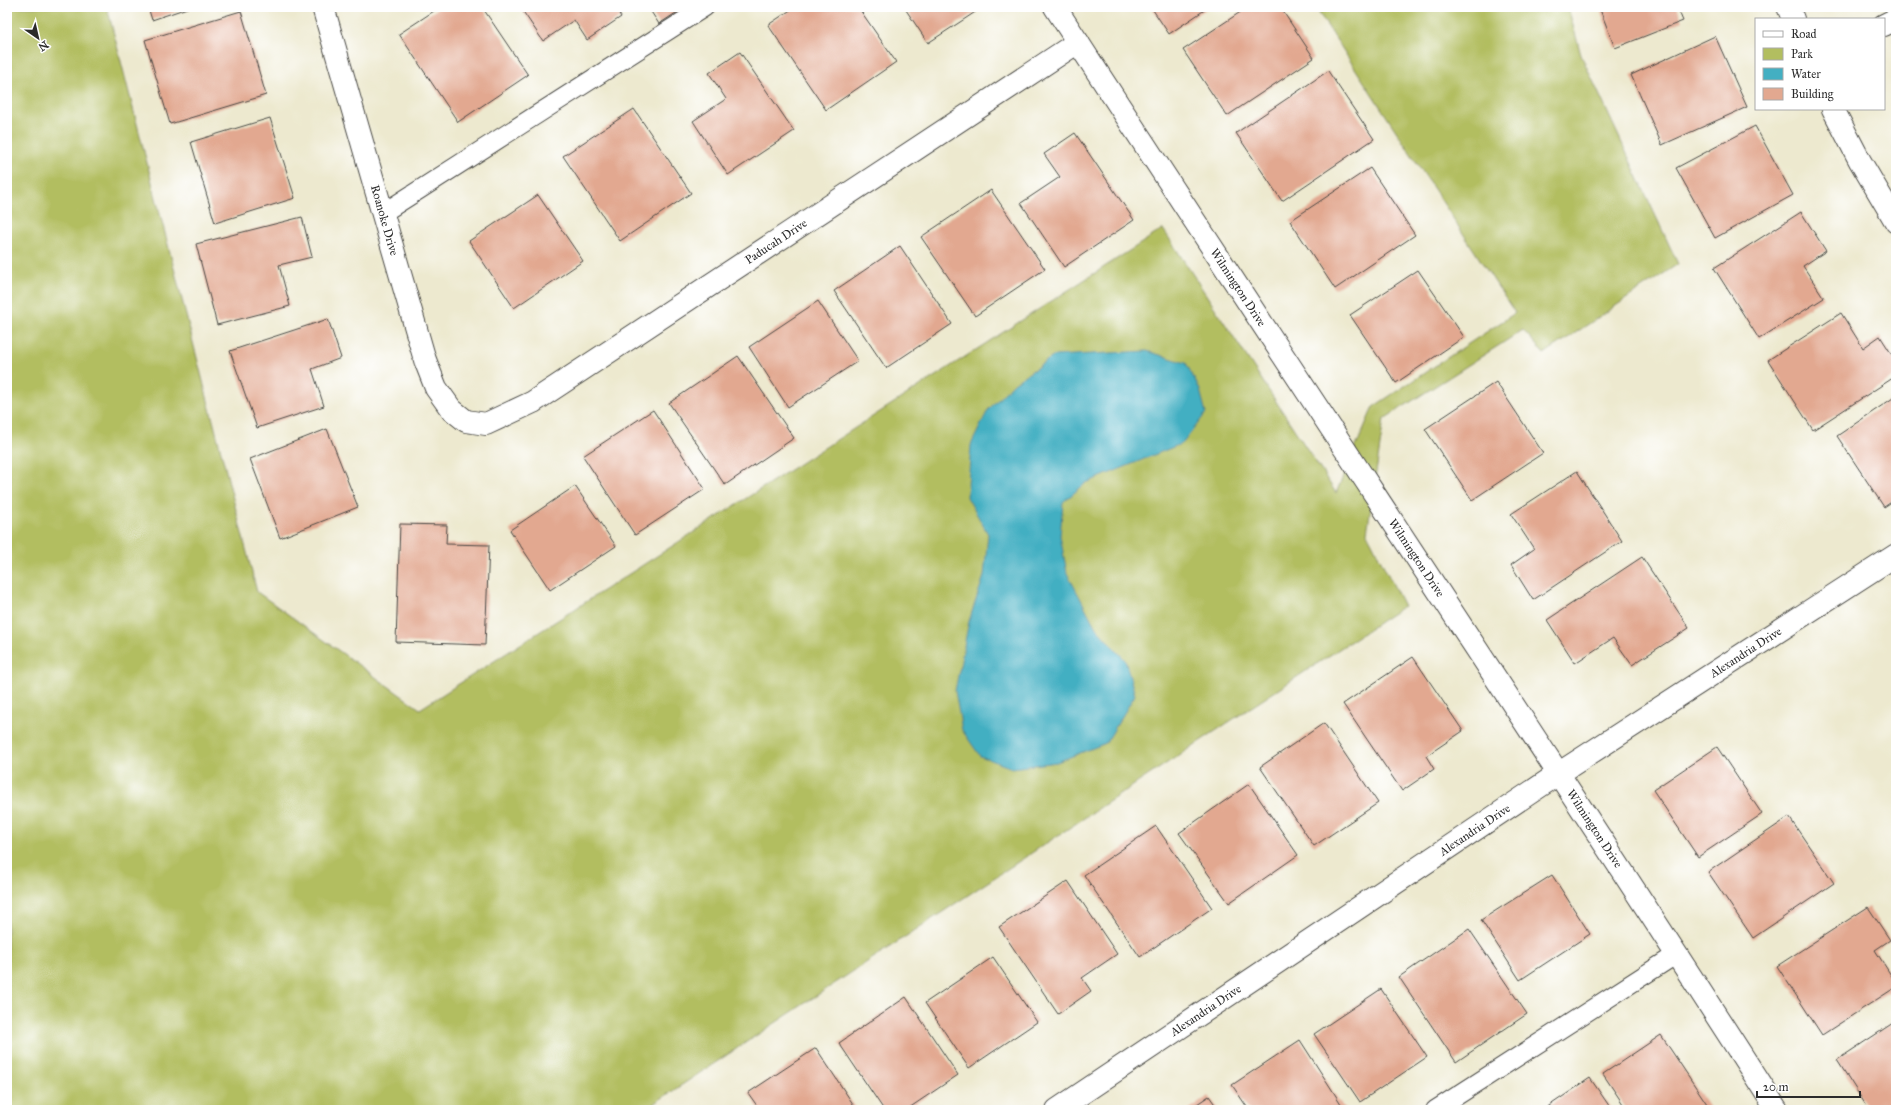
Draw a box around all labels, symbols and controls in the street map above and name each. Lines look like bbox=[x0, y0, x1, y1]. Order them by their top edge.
north arrow bbox=[18, 18, 58, 58]
legend bbox=[1755, 18, 1885, 110]
text: Road bbox=[1791, 27, 1817, 41]
text: N bbox=[35, 38, 51, 54]
text: Park bbox=[1791, 47, 1813, 61]
text: Water bbox=[1791, 67, 1821, 81]
text: Building bbox=[1791, 87, 1834, 102]
street label: Roanoke Drive bbox=[368, 183, 401, 257]
street label: Paducah Drive bbox=[742, 216, 810, 267]
street label: Wilmington Drive bbox=[1207, 246, 1269, 329]
street label: Wilmington Drive bbox=[1386, 516, 1447, 600]
street label: Alexandria Drive bbox=[1707, 624, 1784, 681]
street label: Wilmington Drive bbox=[1564, 787, 1625, 870]
street label: Alexandria Drive bbox=[1436, 801, 1513, 859]
street label: Alexandria Drive bbox=[1167, 982, 1244, 1040]
scale bar bbox=[1757, 1073, 1860, 1099]
text: 20 m bbox=[1763, 1080, 1789, 1094]

